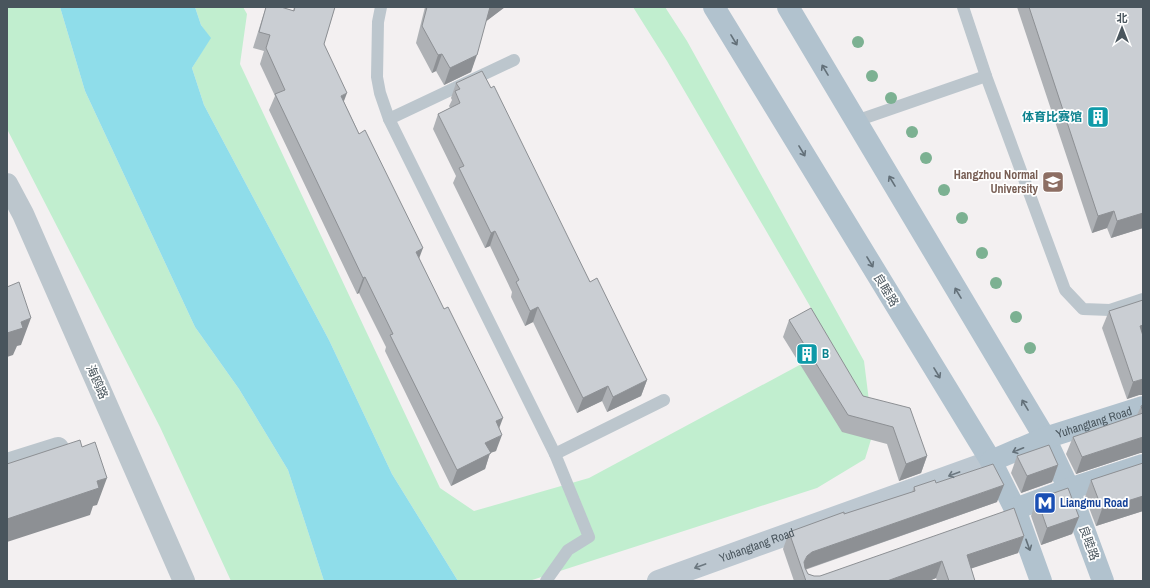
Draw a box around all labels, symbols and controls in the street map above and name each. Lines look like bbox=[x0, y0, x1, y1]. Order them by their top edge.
north arrow bbox=[1102, 8, 1142, 48]
text: 北 bbox=[1117, 11, 1128, 25]
one-way arrow bbox=[731, 34, 739, 46]
one-way arrow bbox=[821, 64, 829, 76]
building icon: 体育比赛馆 bbox=[1085, 104, 1111, 130]
place label: 体育比赛馆 bbox=[1022, 109, 1082, 125]
one-way arrow bbox=[798, 145, 806, 156]
place label: Hangzhou Normal University bbox=[954, 167, 1039, 197]
school or university icon: Hangzhou Normal University bbox=[1040, 169, 1066, 195]
one-way arrow bbox=[887, 176, 895, 188]
one-way arrow bbox=[866, 256, 874, 268]
street label: 良睦路 bbox=[870, 270, 902, 310]
one-way arrow bbox=[954, 287, 962, 299]
building icon: B bbox=[794, 341, 820, 367]
place label: B bbox=[822, 346, 829, 362]
street label: 海鸥路 bbox=[82, 362, 112, 402]
one-way arrow bbox=[934, 367, 942, 379]
one-way arrow bbox=[1020, 399, 1028, 411]
street label: Yuhangtang Road bbox=[1054, 403, 1134, 442]
one-way arrow bbox=[1012, 446, 1024, 454]
one-way arrow bbox=[948, 471, 961, 478]
metro station icon: Liangmu Road bbox=[1032, 490, 1058, 516]
place label: Liangmu Road bbox=[1060, 495, 1128, 511]
street label: 良睦路 bbox=[1075, 523, 1103, 563]
street label: Yuhangtang Road bbox=[717, 524, 797, 566]
one-way arrow bbox=[1024, 539, 1032, 551]
one-way arrow bbox=[694, 562, 706, 570]

